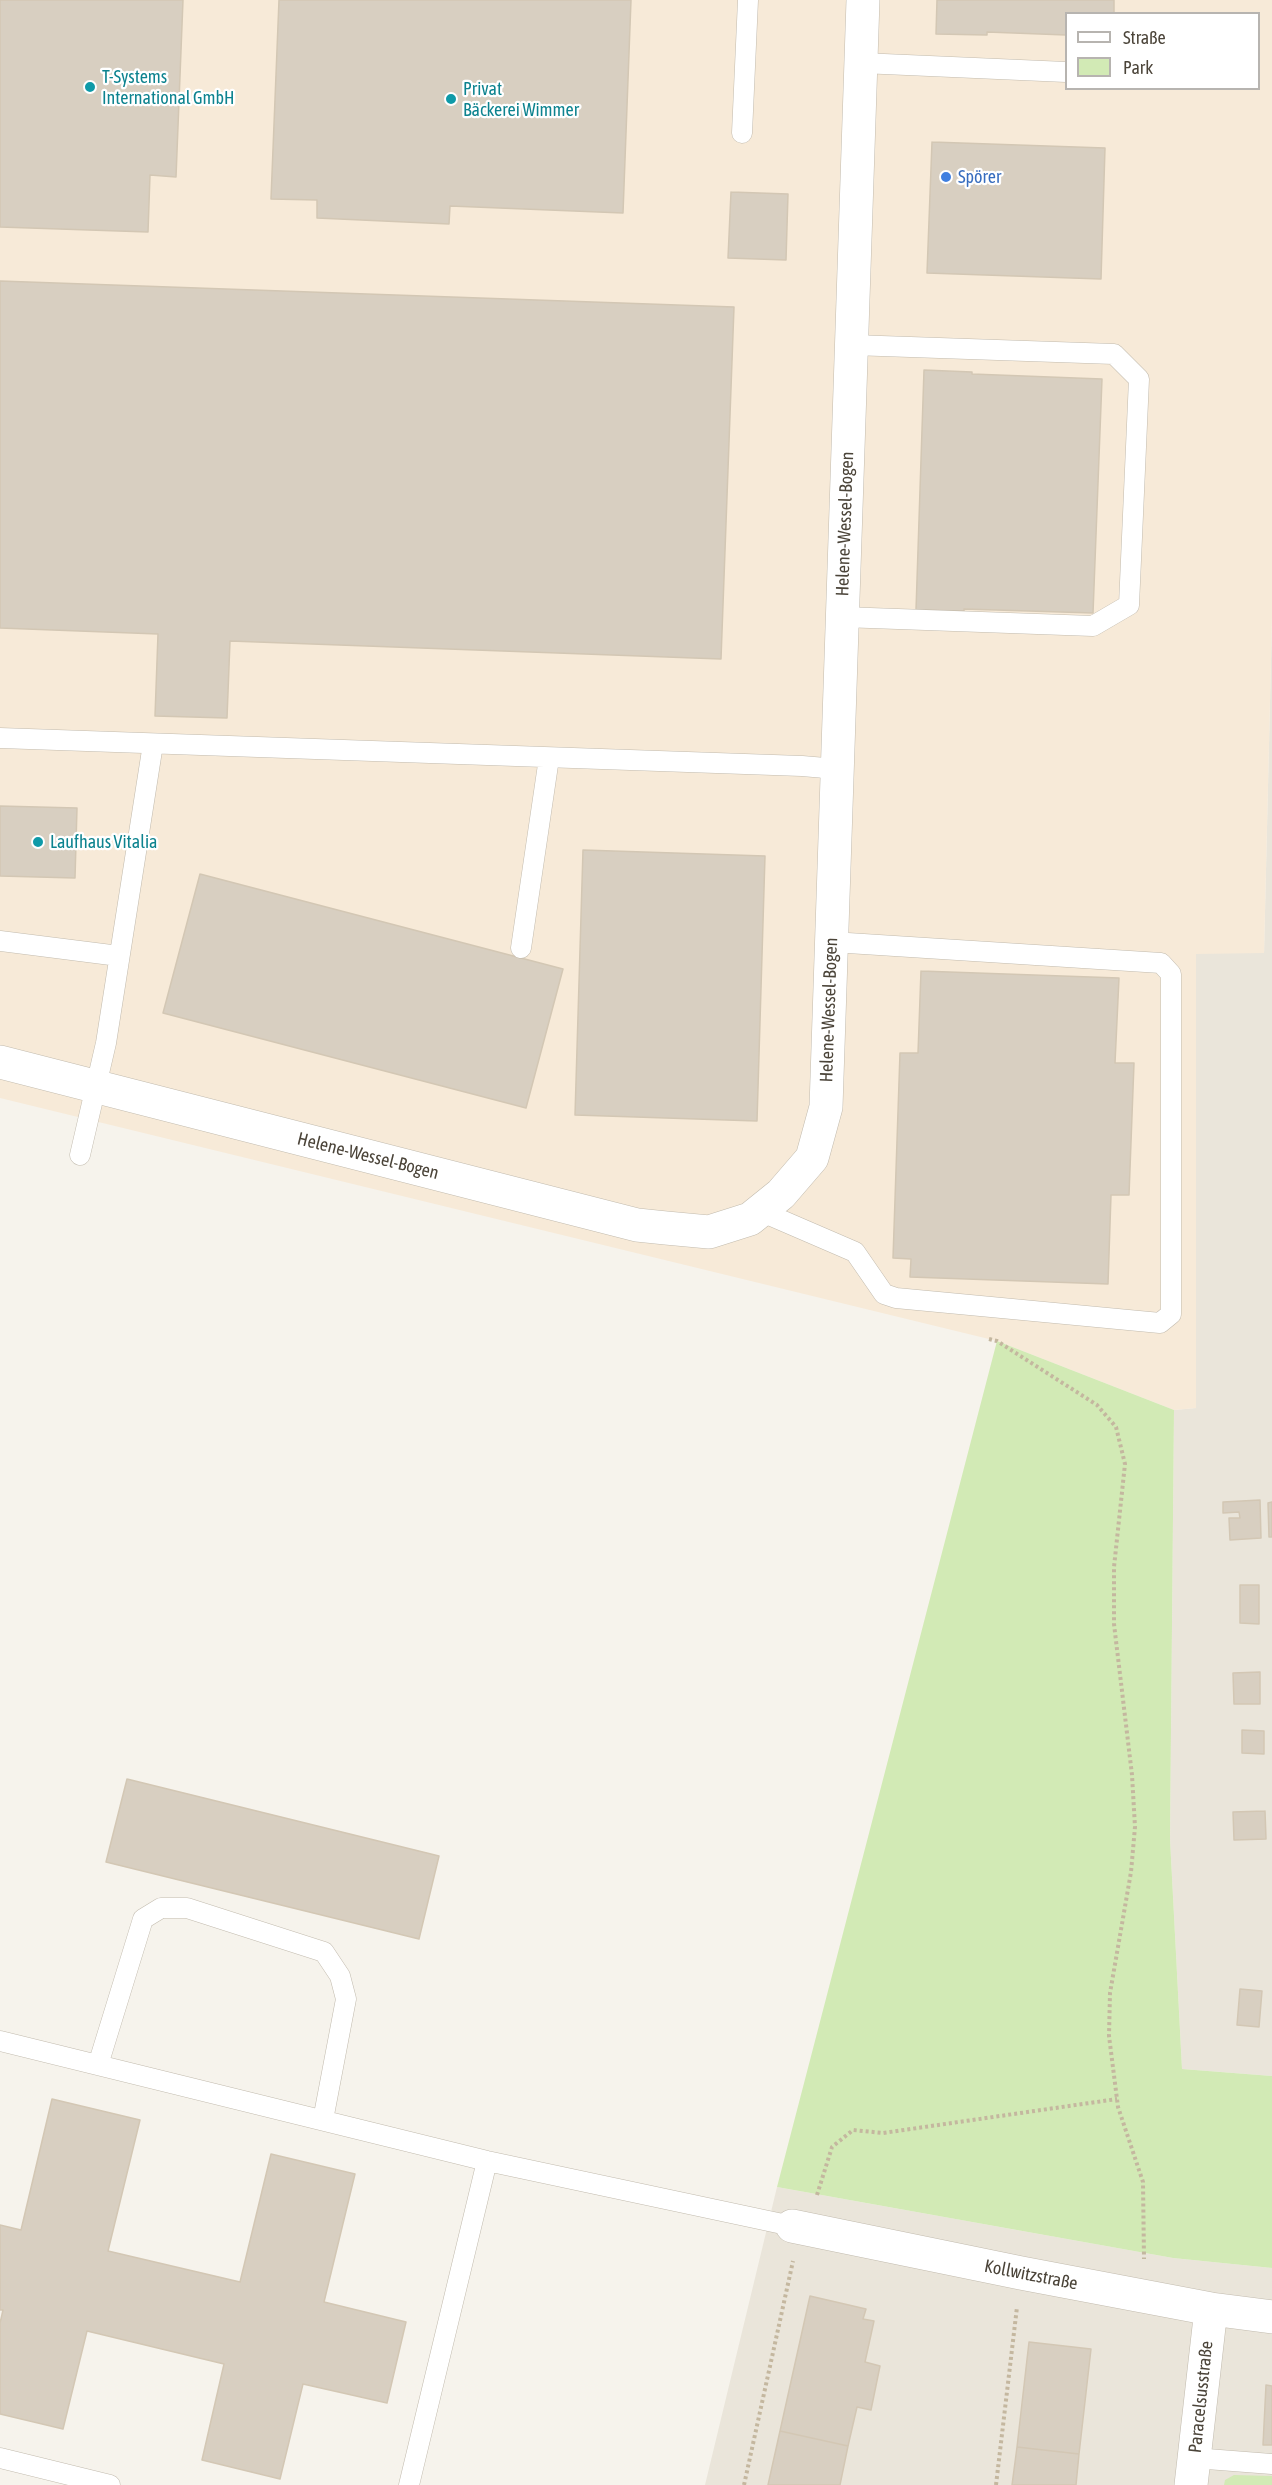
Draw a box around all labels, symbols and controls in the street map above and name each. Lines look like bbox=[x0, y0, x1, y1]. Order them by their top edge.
legend bbox=[1065, 12, 1260, 90]
text: Straße bbox=[1123, 27, 1166, 48]
text: Park bbox=[1123, 57, 1153, 78]
place label: T-Systems International GmbH bbox=[102, 66, 235, 109]
place label: Privat Bäckerei Wimmer bbox=[463, 78, 579, 121]
marker: T-Systems International GmbH bbox=[83, 80, 97, 94]
marker: Privat Bäckerei Wimmer bbox=[444, 92, 458, 106]
place label: Spörer bbox=[958, 166, 1001, 188]
marker: Spörer bbox=[939, 170, 953, 184]
street label: Helene-Wessel-Bogen bbox=[832, 451, 858, 597]
place label: Laufhaus Vitalia bbox=[50, 831, 157, 853]
marker: Laufhaus Vitalia bbox=[31, 835, 45, 849]
street label: Helene-Wessel-Bogen bbox=[816, 937, 842, 1083]
street label: Helene-Wessel-Bogen bbox=[295, 1128, 441, 1184]
street label: Kollwitzstraße bbox=[983, 2255, 1079, 2295]
street label: Paracelsusstraße bbox=[1184, 2340, 1218, 2454]

